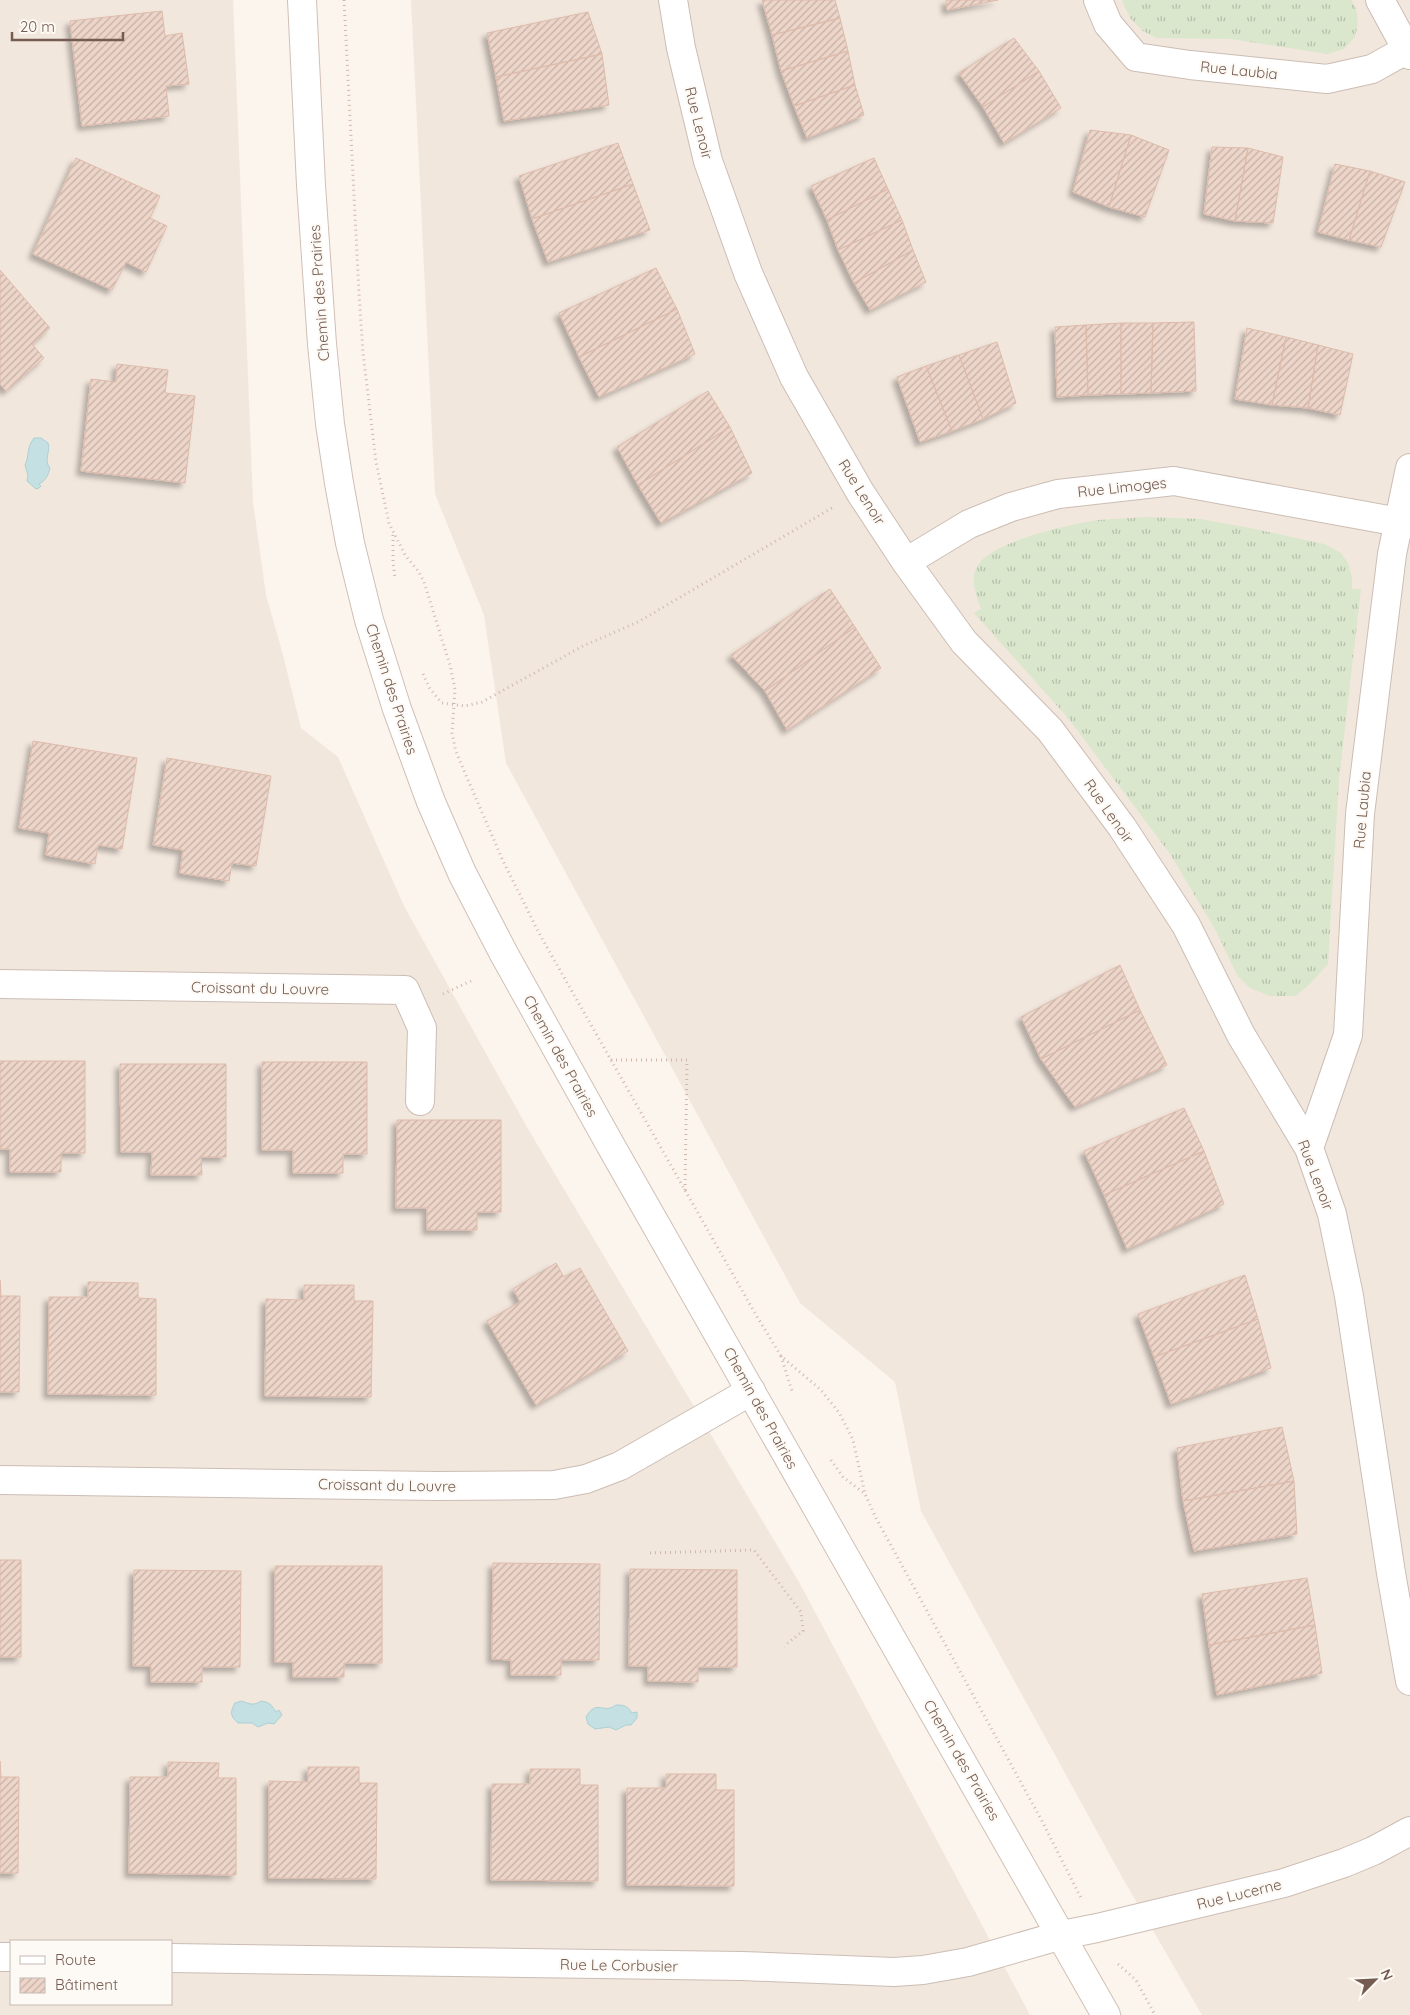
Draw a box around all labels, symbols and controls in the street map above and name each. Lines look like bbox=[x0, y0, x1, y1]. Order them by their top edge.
scale bar bbox=[12, 10, 124, 42]
text: 20 m bbox=[20, 17, 55, 36]
street label: Rue Laubia bbox=[1199, 56, 1279, 84]
street label: Rue Lenoir bbox=[681, 85, 717, 161]
street label: Chemin des Prairies bbox=[305, 224, 333, 362]
street label: Rue Lenoir bbox=[834, 456, 890, 529]
street label: Rue Limoges bbox=[1076, 473, 1168, 501]
street label: Chemin des Prairies bbox=[362, 621, 422, 757]
street label: Rue Laubia bbox=[1349, 770, 1375, 850]
street label: Rue Lenoir bbox=[1080, 775, 1138, 847]
street label: Croissant du Louvre bbox=[191, 977, 329, 999]
street label: Chemin des Prairies bbox=[520, 992, 602, 1120]
street label: Rue Lenoir bbox=[1294, 1137, 1338, 1213]
street label: Chemin des Prairies bbox=[720, 1344, 802, 1472]
street label: Croissant du Louvre bbox=[318, 1474, 456, 1496]
street label: Chemin des Prairies bbox=[920, 1696, 1004, 1824]
street label: Rue Lucerne bbox=[1195, 1874, 1283, 1914]
legend bbox=[10, 1940, 172, 2005]
text: Route bbox=[55, 1950, 96, 1969]
street label: Rue Le Corbusier bbox=[560, 1954, 679, 1976]
north arrow bbox=[1350, 1955, 1400, 2005]
text: N bbox=[1377, 1966, 1397, 1983]
text: Bâtiment bbox=[55, 1975, 118, 1994]

